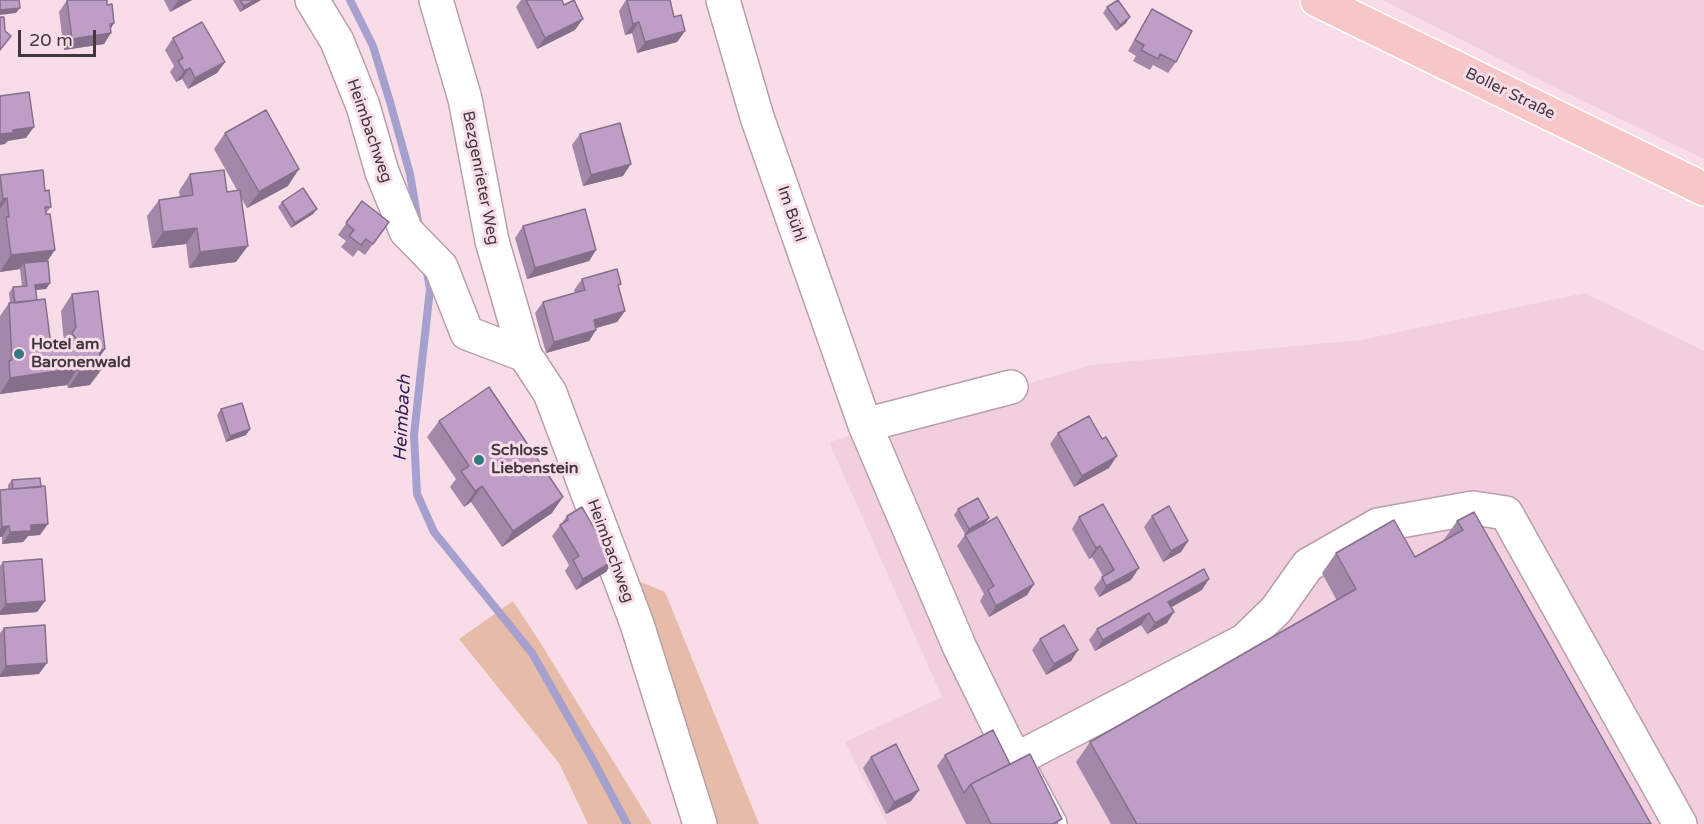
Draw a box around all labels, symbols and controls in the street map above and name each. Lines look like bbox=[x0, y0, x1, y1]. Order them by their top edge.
scale bar bbox=[21, 18, 99, 56]
text: 20 m bbox=[29, 29, 73, 51]
street label: Boller Straße bbox=[1462, 64, 1558, 124]
street label: Heimbachweg bbox=[342, 77, 396, 185]
street label: Bezgenrieter Weg bbox=[458, 109, 502, 247]
street label: Im Bühl bbox=[773, 184, 809, 244]
place label: Hotel am Baronenwald bbox=[31, 335, 131, 373]
marker: Hotel am Baronenwald bbox=[12, 347, 26, 361]
water label: Heimbach bbox=[390, 374, 416, 462]
place label: Schloss Liebenstein bbox=[491, 441, 579, 479]
marker: Schloss Liebenstein bbox=[472, 453, 486, 467]
street label: Heimbachweg bbox=[582, 497, 638, 605]

